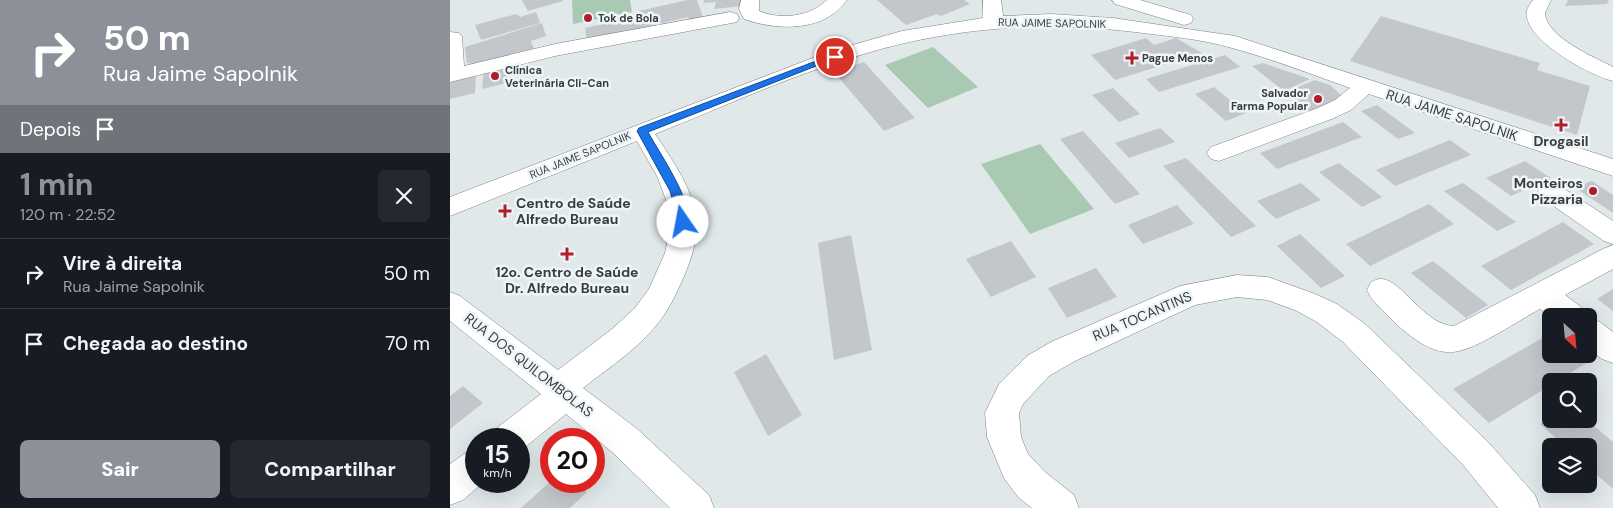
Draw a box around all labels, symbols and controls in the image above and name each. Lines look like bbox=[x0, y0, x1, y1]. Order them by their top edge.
place label: Tok de Bola bbox=[598, 11, 659, 25]
marker: Tok de Bola bbox=[582, 12, 594, 24]
text: 50 m bbox=[103, 15, 191, 61]
street label: RUA JAIME SAPOLNIK bbox=[998, 15, 1107, 31]
icon: right bbox=[20, 20, 85, 85]
pin bbox=[814, 36, 856, 78]
icon: arrive bbox=[821, 43, 849, 71]
place label: Pague Menos bbox=[1142, 51, 1213, 65]
marker: Pague Menos bbox=[1126, 52, 1138, 64]
text: Rua Jaime Sapolnik bbox=[103, 59, 298, 88]
place label: Clínica Veterinária Cli-Can bbox=[505, 63, 609, 90]
marker: Clínica Veterinária Cli-Can bbox=[489, 70, 501, 82]
street label: RUA JAIME SAPOLNIK bbox=[1384, 85, 1520, 145]
place label: Salvador Farma Popular bbox=[1231, 86, 1308, 113]
marker: Salvador Farma Popular bbox=[1312, 93, 1324, 105]
icon: arrive bbox=[91, 115, 119, 143]
text: Depois bbox=[20, 117, 81, 142]
marker: Drogasil bbox=[1555, 119, 1567, 131]
street label: RUA JAIME SAPOLNIK bbox=[527, 128, 633, 182]
place label: Drogasil bbox=[1533, 132, 1589, 150]
text: 1 min bbox=[20, 165, 93, 204]
button: close bbox=[378, 170, 430, 222]
place label: Monteiros Pizzaria bbox=[1514, 174, 1583, 208]
marker: Monteiros Pizzaria bbox=[1587, 185, 1599, 197]
place label: Centro de Saúde Alfredo Bureau bbox=[516, 194, 631, 228]
position arrow bbox=[656, 195, 708, 247]
text: 120 m · 22:52 bbox=[20, 204, 116, 225]
marker: Centro de Saúde Alfredo Bureau bbox=[498, 204, 512, 218]
marker: 12o. Centro de Saúde Dr. Alfredo Bureau bbox=[560, 247, 574, 261]
text: Vire à direita bbox=[63, 251, 182, 276]
icon: right bbox=[20, 260, 48, 288]
text: 50 m bbox=[383, 261, 430, 286]
place label: 12o. Centro de Saúde Dr. Alfredo Bureau bbox=[495, 263, 639, 297]
text: Rua Jaime Sapolnik bbox=[63, 276, 205, 297]
street label: RUA TOCANTINS bbox=[1090, 287, 1194, 345]
north arrow bbox=[1542, 308, 1598, 362]
map controls bbox=[1542, 308, 1597, 493]
street label: RUA DOS QUILOMBOLAS bbox=[461, 309, 597, 421]
icon: arrive bbox=[20, 330, 48, 358]
text: Chegada ao destino bbox=[63, 331, 248, 356]
text: 70 m bbox=[385, 331, 430, 356]
button: search bbox=[1542, 373, 1597, 428]
speed limit sign: 20 bbox=[540, 428, 605, 493]
text: 15 bbox=[485, 438, 510, 471]
button: layers bbox=[1542, 438, 1597, 493]
button: Sair bbox=[20, 440, 220, 498]
button: Compartilhar bbox=[230, 440, 430, 498]
text: km/h bbox=[483, 465, 512, 481]

